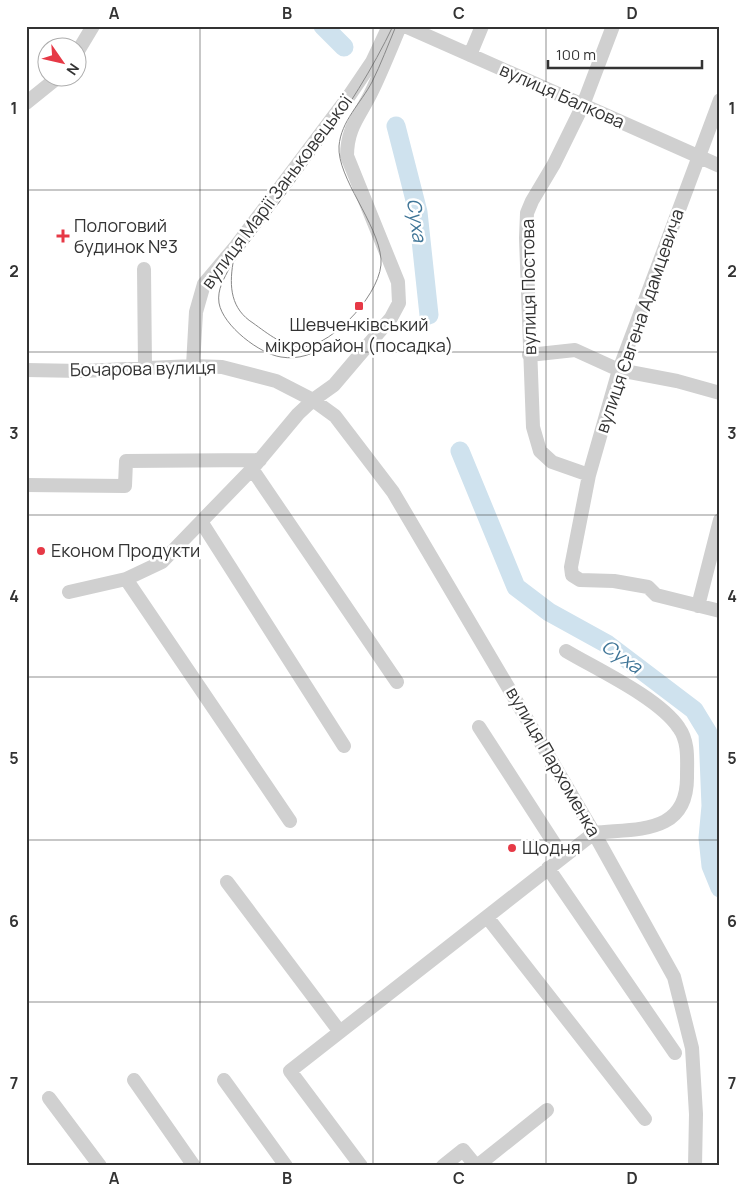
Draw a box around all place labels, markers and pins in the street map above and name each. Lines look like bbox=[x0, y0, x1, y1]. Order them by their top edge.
place label: Пологовий будинок №3 bbox=[74, 213, 178, 258]
marker: Пологовий будинок №3 bbox=[56, 229, 70, 243]
marker: Шевченківський мікрорайон (посадка) bbox=[353, 300, 365, 312]
place label: Шевченківський мікрорайон (посадка) bbox=[265, 312, 453, 357]
place label: Економ Продукти bbox=[51, 538, 200, 562]
marker: Економ Продукти bbox=[35, 545, 47, 557]
place label: Щодня bbox=[522, 835, 581, 859]
marker: Щодня bbox=[506, 842, 518, 854]

